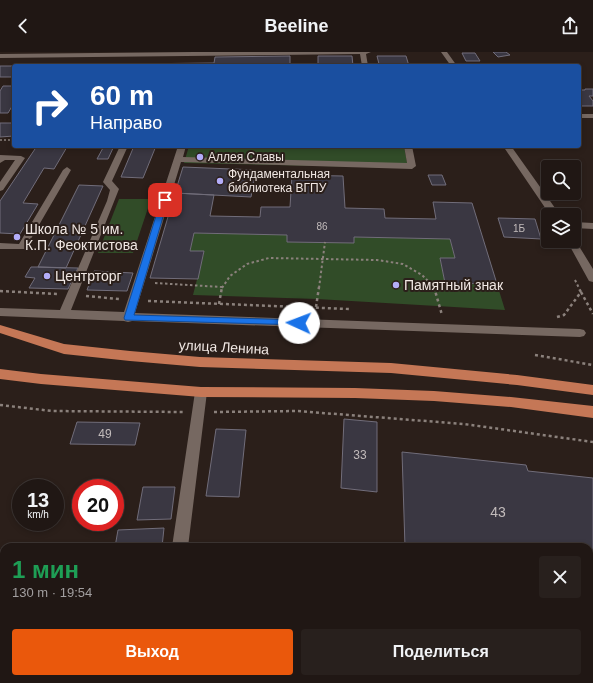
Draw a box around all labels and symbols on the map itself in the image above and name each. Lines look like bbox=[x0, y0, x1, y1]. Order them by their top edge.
place label: Аллея Славы bbox=[208, 150, 284, 164]
marker: Аллея Славы bbox=[195, 152, 205, 162]
place label: Фундаментальная библиотека ВГПУ bbox=[228, 167, 330, 195]
marker: Фундаментальная библиотека ВГПУ bbox=[215, 176, 225, 186]
pin bbox=[148, 183, 182, 217]
place label: Школа № 5 им. К.П. Феоктистова bbox=[25, 221, 138, 253]
house number: 86 bbox=[316, 221, 328, 232]
house number: 1Б bbox=[513, 223, 525, 234]
marker: Школа № 5 им. К.П. Феоктистова bbox=[12, 232, 22, 242]
place label: Центрторг bbox=[55, 268, 122, 284]
marker: Центрторг bbox=[42, 271, 52, 281]
place label: Памятный знак bbox=[404, 277, 504, 293]
marker: Памятный знак bbox=[391, 280, 401, 290]
position arrow bbox=[278, 302, 320, 344]
street label: улица Ленина bbox=[178, 337, 270, 357]
house number: 49 bbox=[98, 427, 112, 441]
house number: 33 bbox=[353, 448, 367, 462]
speed limit sign: 20 bbox=[72, 479, 124, 531]
house number: 43 bbox=[490, 504, 506, 520]

